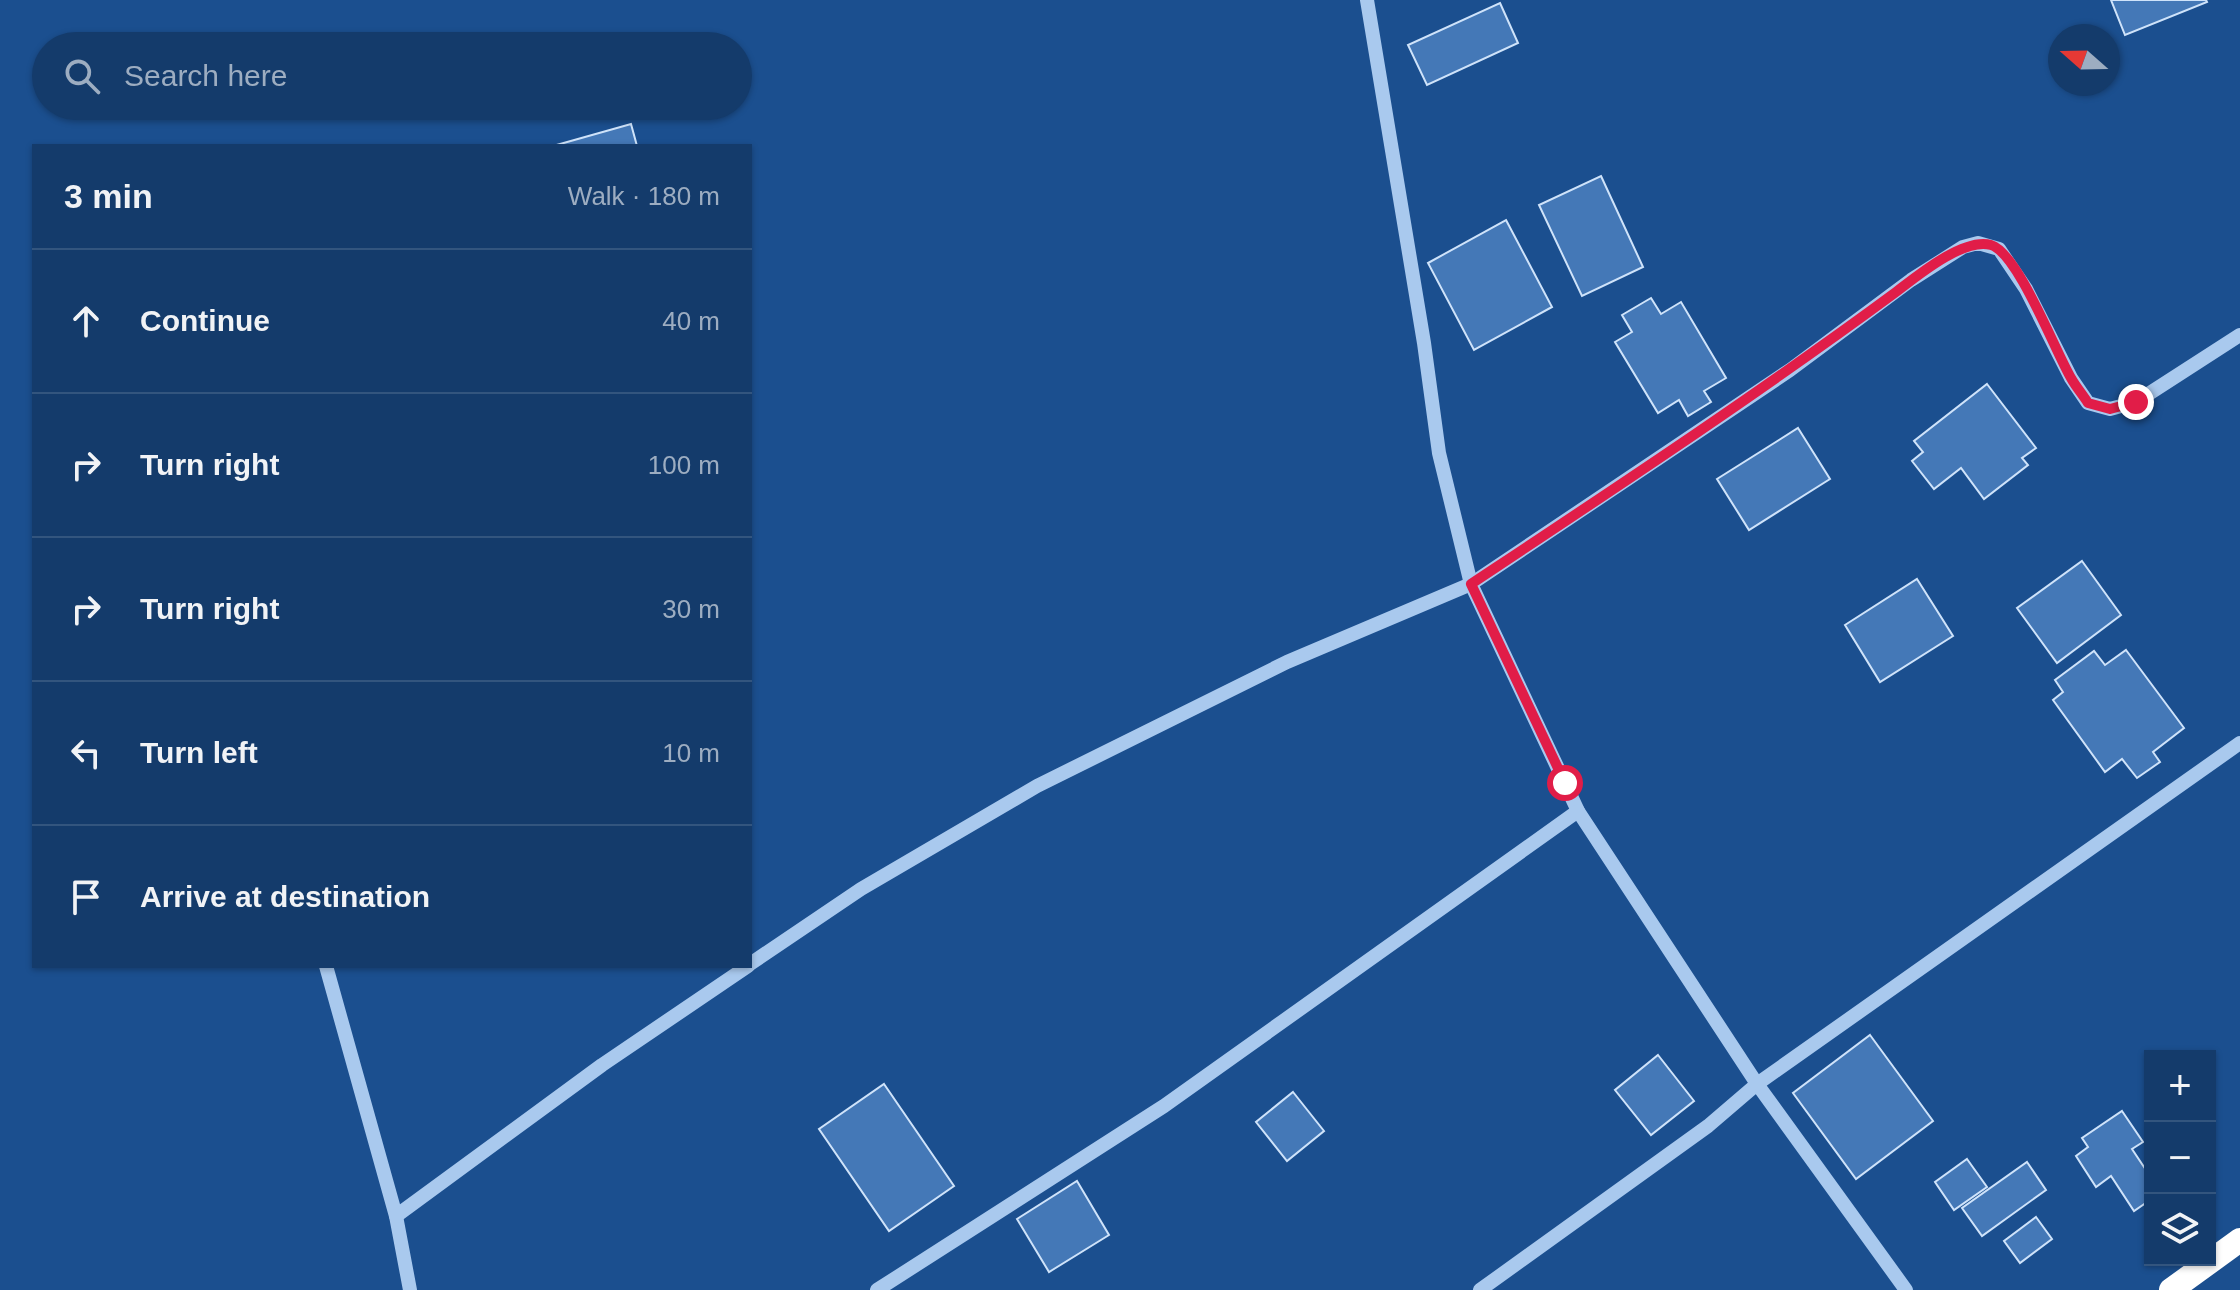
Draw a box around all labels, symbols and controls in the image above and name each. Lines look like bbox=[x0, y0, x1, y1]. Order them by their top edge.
north arrow bbox=[2048, 24, 2120, 96]
search box bbox=[32, 32, 752, 120]
icon: search bbox=[60, 54, 104, 98]
text: Search here bbox=[124, 59, 287, 92]
text: 3 min bbox=[64, 177, 153, 215]
text: Walk · 180 m bbox=[568, 181, 720, 211]
icon: ahead bbox=[64, 299, 108, 343]
text: Continue bbox=[140, 304, 270, 337]
text: 40 m bbox=[662, 306, 720, 336]
route end bbox=[2118, 384, 2154, 420]
icon: right bbox=[64, 443, 108, 487]
text: Turn right bbox=[140, 448, 279, 481]
text: 100 m bbox=[648, 450, 720, 480]
icon: right bbox=[64, 587, 108, 631]
text: Turn right bbox=[140, 592, 279, 625]
text: 30 m bbox=[662, 594, 720, 624]
icon: left bbox=[64, 731, 108, 775]
text: Turn left bbox=[140, 736, 258, 769]
text: 10 m bbox=[662, 738, 720, 768]
route start bbox=[1547, 765, 1583, 801]
icon: arrive bbox=[64, 875, 108, 919]
text: Arrive at destination bbox=[140, 880, 430, 913]
map controls bbox=[2144, 1050, 2216, 1266]
button: + bbox=[2144, 1050, 2216, 1122]
button: − bbox=[2144, 1122, 2216, 1194]
button: layers bbox=[2144, 1194, 2216, 1266]

